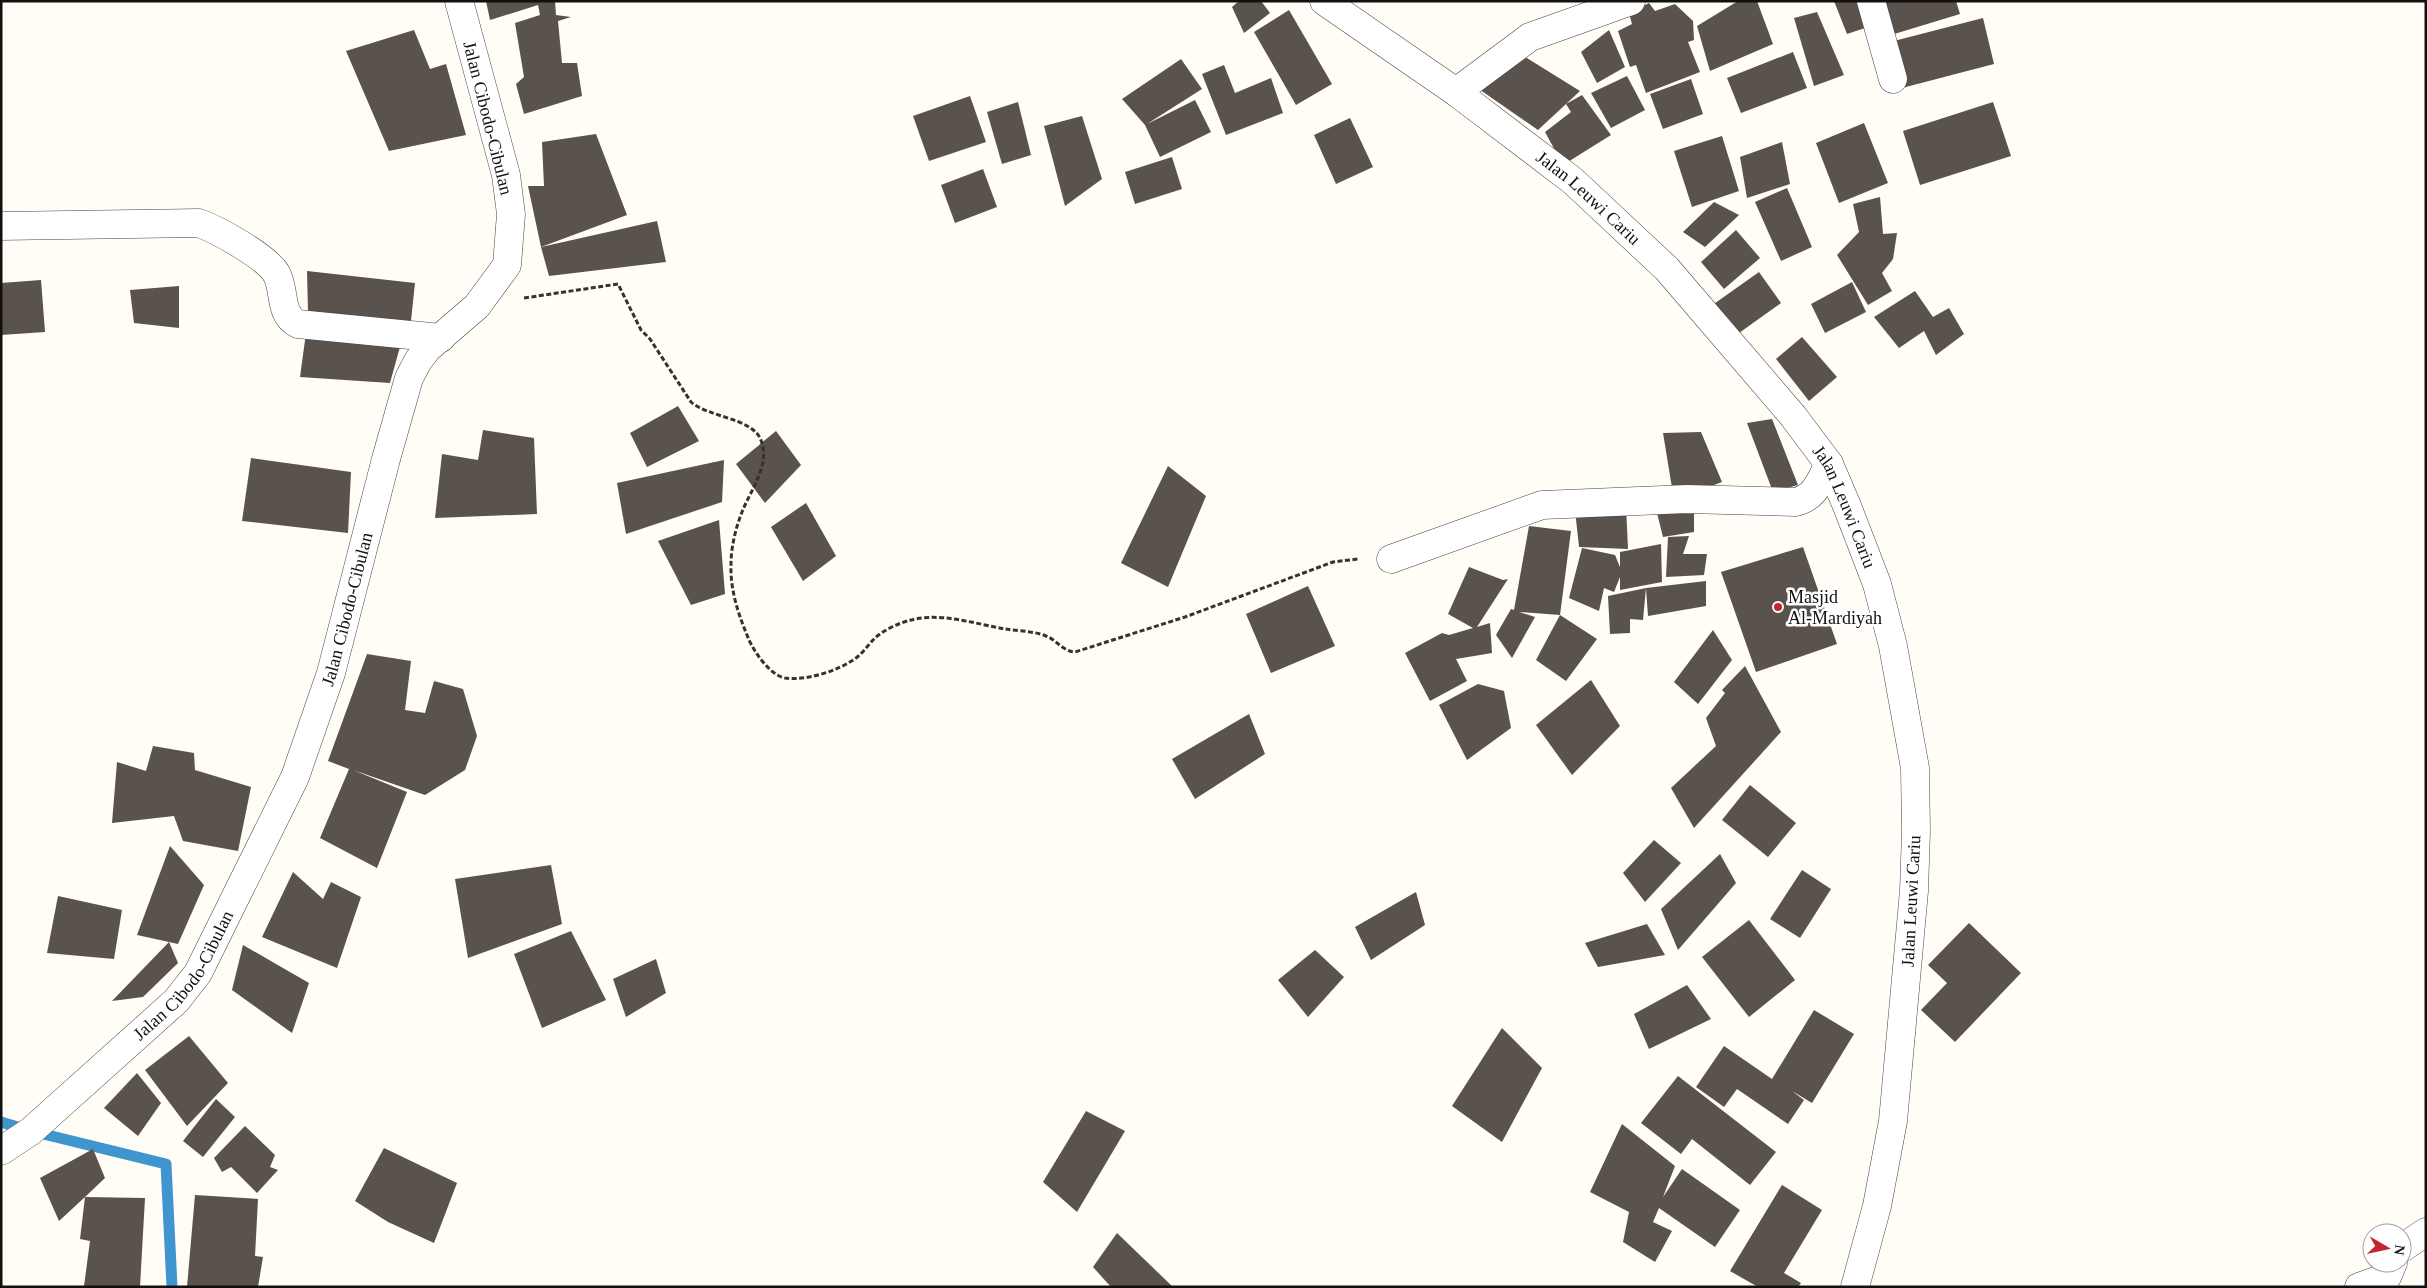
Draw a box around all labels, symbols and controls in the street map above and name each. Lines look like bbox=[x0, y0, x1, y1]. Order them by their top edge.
street label: Jalan Cibodo-Cibulan bbox=[459, 39, 517, 197]
street label: Jalan Leuwi Cariu bbox=[1532, 147, 1645, 249]
street label: Jalan Leuwi Cariu bbox=[1809, 441, 1880, 571]
street label: Jalan Cibodo-Cibulan bbox=[317, 530, 377, 689]
place label: Masjid Al-Mardiyah bbox=[1788, 587, 1882, 628]
marker: Masjid Al-Mardiyah bbox=[1772, 601, 1784, 613]
street label: Jalan Leuwi Cariu bbox=[1898, 835, 1924, 967]
street label: Jalan Cibodo-Cibulan bbox=[129, 907, 237, 1044]
north arrow bbox=[2362, 1223, 2412, 1273]
text: N bbox=[2391, 1244, 2408, 1256]

